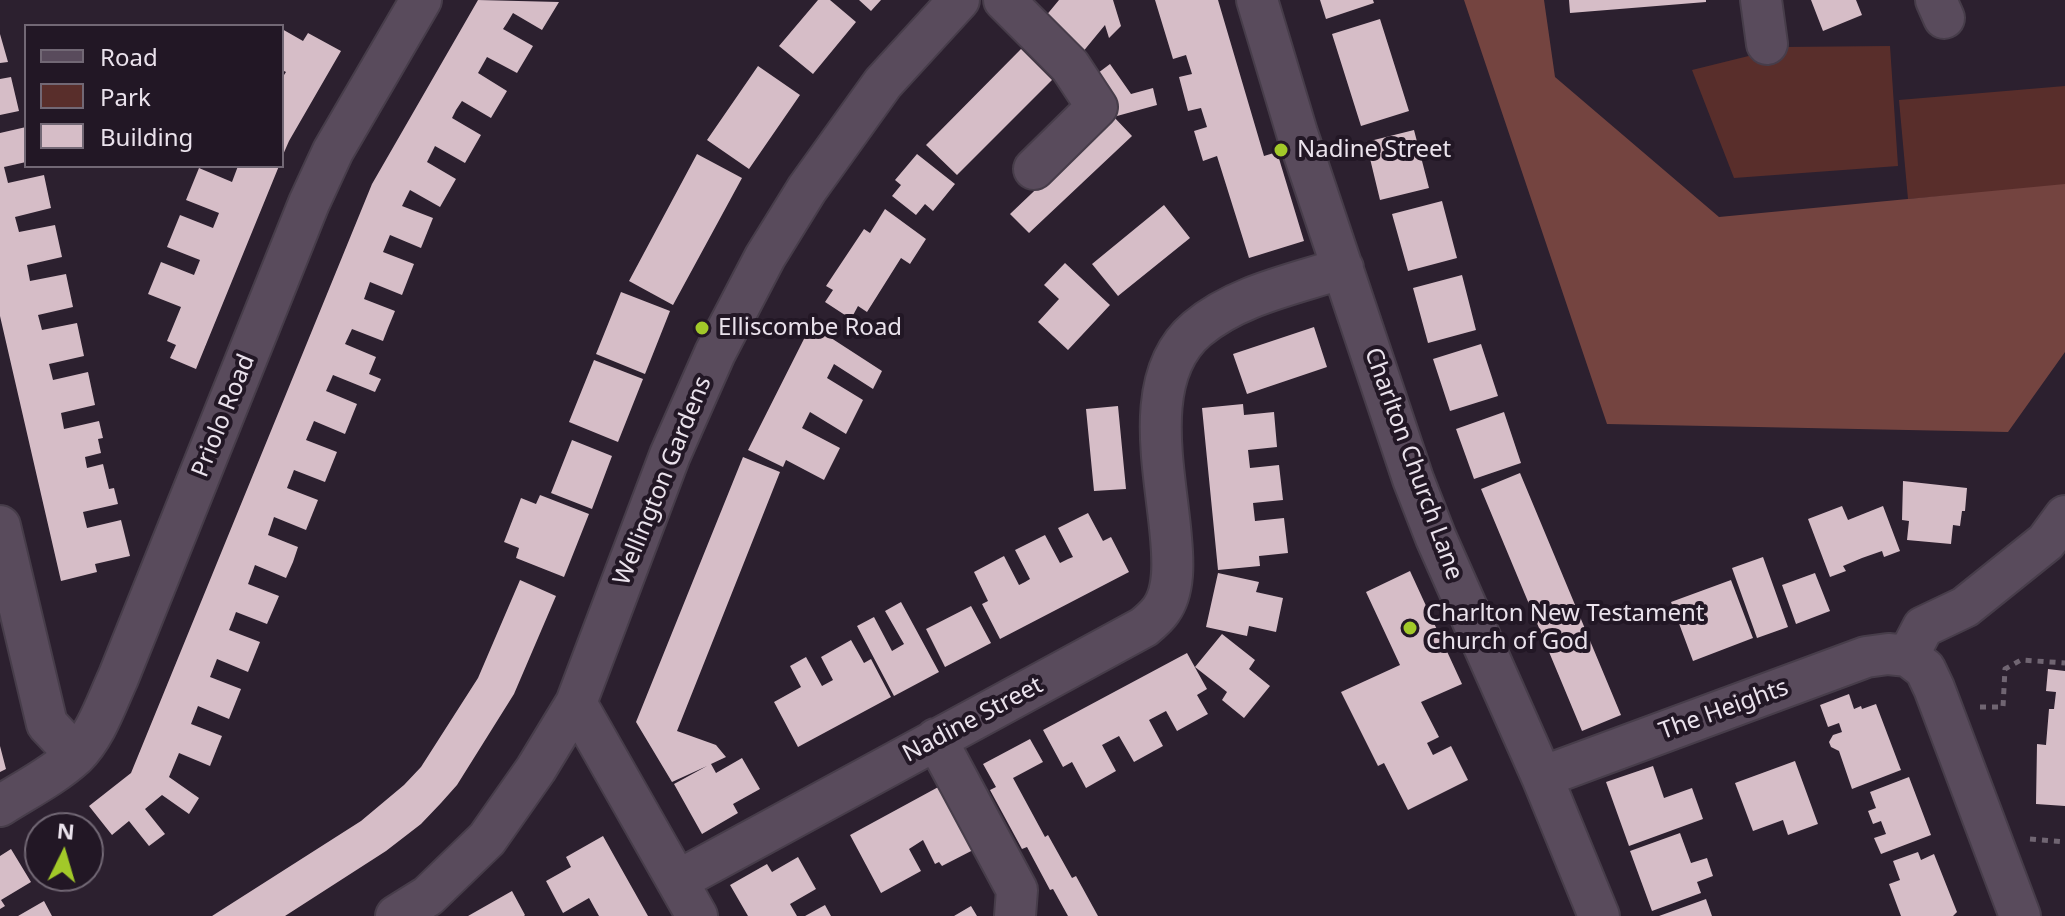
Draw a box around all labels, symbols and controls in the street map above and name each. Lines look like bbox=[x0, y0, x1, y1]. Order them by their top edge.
legend bbox=[24, 24, 284, 168]
text: Road bbox=[100, 40, 158, 73]
text: Park bbox=[100, 80, 151, 113]
text: Building bbox=[100, 120, 193, 153]
place label: Nadine Street bbox=[1297, 136, 1451, 164]
marker: Nadine Street bbox=[1272, 141, 1290, 159]
place label: Elliscombe Road bbox=[718, 314, 902, 342]
marker: Elliscombe Road bbox=[693, 319, 711, 337]
street label: Charlton Church Lane bbox=[1358, 344, 1468, 584]
street label: Priolo Road bbox=[186, 350, 262, 482]
street label: Wellington Gardens bbox=[608, 372, 718, 590]
place label: Charlton New Testament Church of God bbox=[1426, 600, 1705, 656]
marker: Charlton New Testament Church of God bbox=[1401, 619, 1419, 637]
street label: Nadine Street bbox=[898, 671, 1048, 769]
street label: The Heights bbox=[1656, 673, 1792, 747]
north arrow bbox=[24, 812, 104, 892]
text: N bbox=[56, 814, 76, 846]

